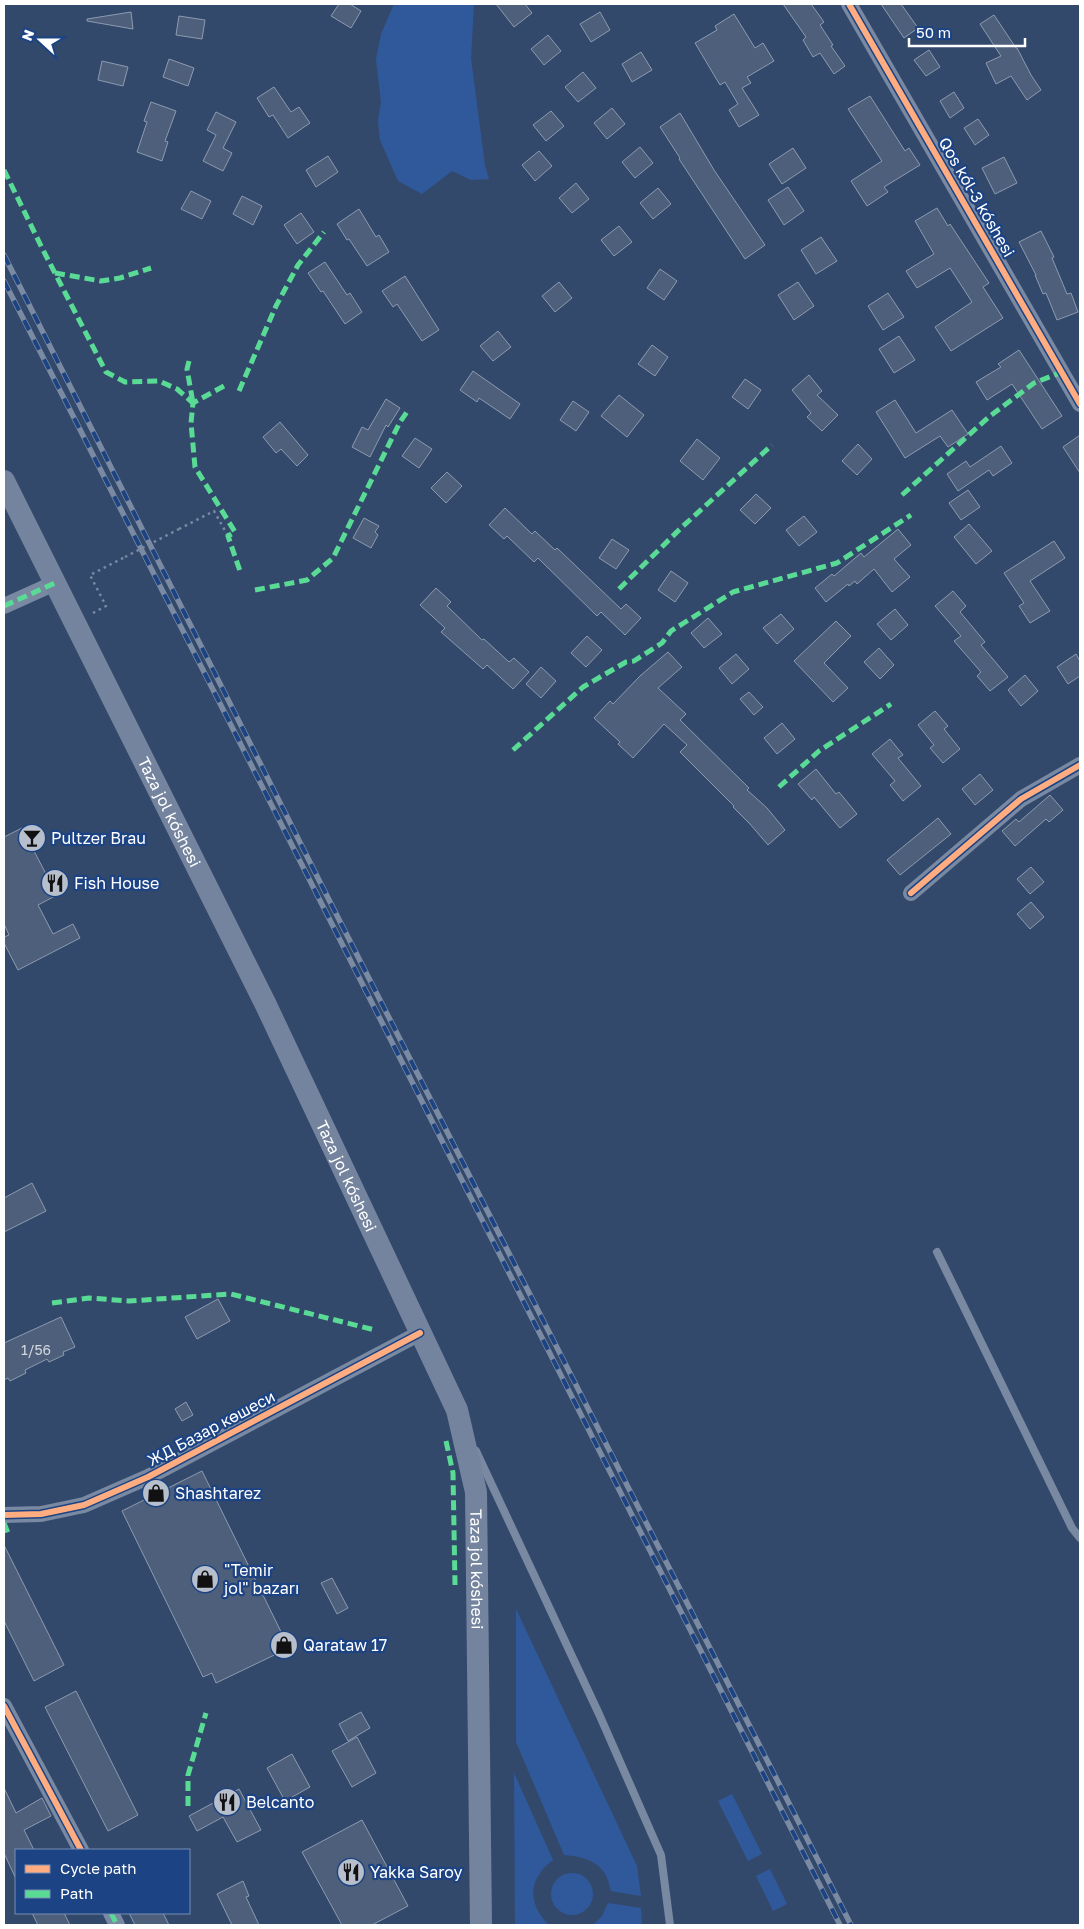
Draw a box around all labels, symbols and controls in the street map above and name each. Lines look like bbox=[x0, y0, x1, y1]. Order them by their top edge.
north arrow bbox=[15, 15, 65, 65]
scale bar bbox=[909, 15, 1025, 47]
text: 50 m bbox=[916, 23, 951, 41]
text: N bbox=[18, 27, 37, 43]
street label: Qos kól-3 kóshesi bbox=[935, 134, 1019, 260]
street label: Taza jol kóshesi bbox=[134, 754, 205, 870]
bar icon: Pultzer Brau bbox=[17, 823, 47, 853]
place label: Pultzer Brau bbox=[51, 828, 146, 848]
restaurant icon: Fish House bbox=[40, 868, 70, 898]
place label: Fish House bbox=[74, 873, 159, 893]
street label: Taza jol kóshesi bbox=[312, 1117, 381, 1235]
house number: 1/56 bbox=[21, 1341, 51, 1358]
street label: ЖД Базар көшеси bbox=[144, 1386, 278, 1470]
shop icon: Shashtarez bbox=[141, 1478, 171, 1508]
place label: Shashtarez bbox=[175, 1483, 261, 1503]
street label: Taza jol kóshesi bbox=[466, 1509, 488, 1630]
place label: "Temir jol" bazarı bbox=[223, 1560, 299, 1598]
shop icon: "Temir jol" bazarı bbox=[190, 1564, 220, 1594]
shop icon: Qarataw 17 bbox=[269, 1630, 299, 1660]
place label: Qarataw 17 bbox=[303, 1635, 387, 1655]
restaurant icon: Belcanto bbox=[212, 1787, 242, 1817]
place label: Belcanto bbox=[246, 1792, 314, 1812]
legend bbox=[15, 1849, 190, 1914]
restaurant icon: Yakka Saroy bbox=[336, 1857, 366, 1887]
text: Cycle path bbox=[60, 1859, 136, 1877]
place label: Yakka Saroy bbox=[370, 1862, 463, 1882]
text: Path bbox=[60, 1884, 93, 1902]

